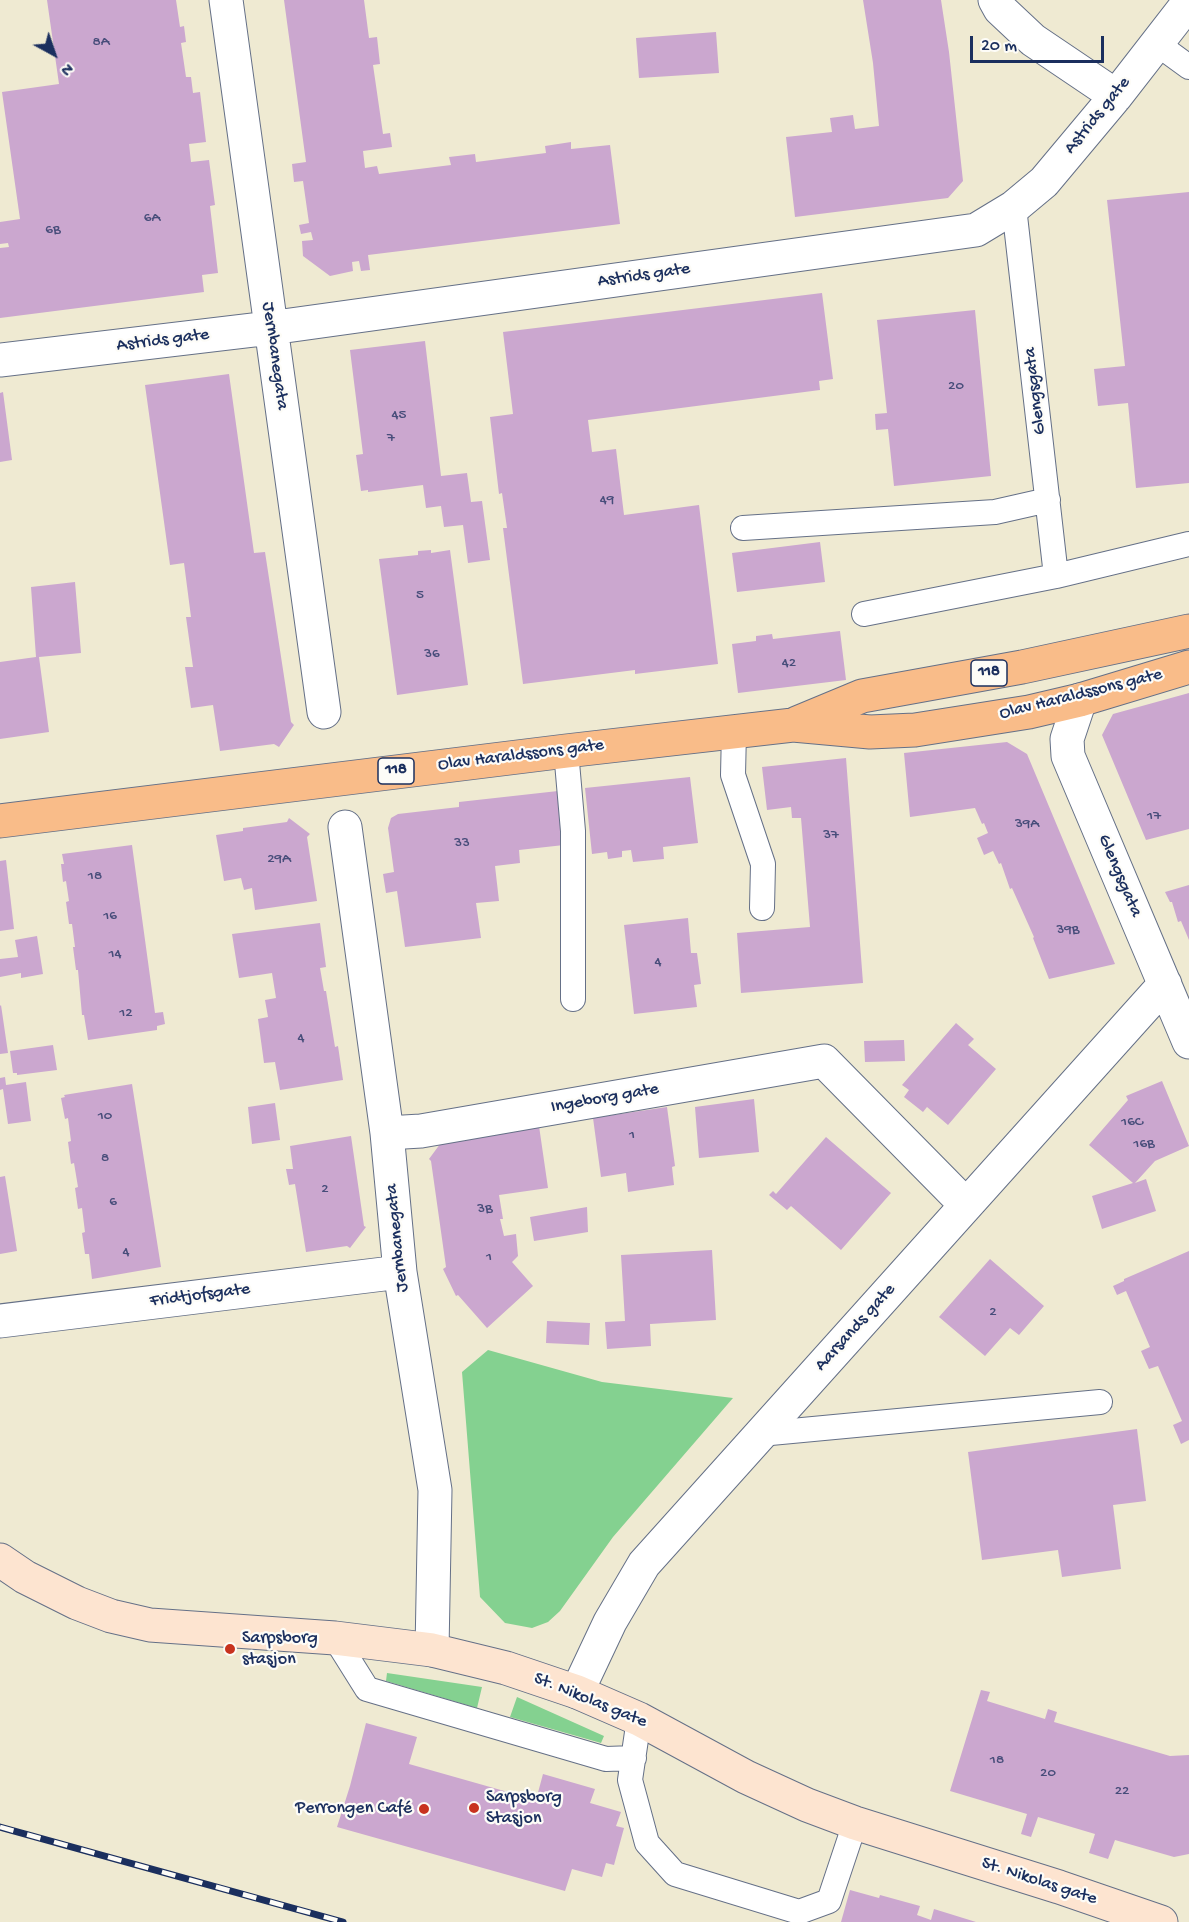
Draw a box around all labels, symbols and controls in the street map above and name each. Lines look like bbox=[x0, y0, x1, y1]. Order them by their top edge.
north arrow bbox=[24, 24, 84, 84]
scale bar bbox=[973, 24, 1106, 62]
house number: 8A bbox=[92, 34, 110, 52]
text: 20 m bbox=[981, 36, 1017, 57]
text: N bbox=[56, 58, 76, 79]
street label: Astrids gate bbox=[1060, 73, 1136, 159]
house number: 6A bbox=[144, 210, 160, 228]
house number: 6B bbox=[45, 222, 61, 240]
street label: Astrids gate bbox=[596, 259, 692, 293]
street label: Jernbanegata bbox=[256, 301, 292, 411]
street label: Astrids gate bbox=[115, 325, 211, 357]
street label: Glengsgata bbox=[1020, 346, 1052, 436]
house number: 20 bbox=[948, 378, 964, 396]
house number: 45 bbox=[392, 407, 406, 425]
house number: 7 bbox=[387, 430, 395, 448]
house number: 49 bbox=[600, 492, 614, 510]
house number: 5 bbox=[416, 587, 424, 605]
house number: 36 bbox=[424, 646, 440, 664]
house number: 42 bbox=[782, 655, 796, 673]
road number: 118 bbox=[971, 660, 1007, 686]
street label: Olav Haraldssons gate bbox=[997, 664, 1165, 726]
street label: Olav Haraldssons gate bbox=[437, 735, 605, 777]
road number: 118 bbox=[378, 758, 414, 784]
house number: 17 bbox=[1147, 808, 1161, 826]
house number: 39A bbox=[1015, 816, 1039, 834]
house number: 37 bbox=[823, 827, 839, 845]
street label: Glengsgata bbox=[1092, 831, 1146, 921]
house number: 33 bbox=[454, 835, 470, 853]
house number: 29A bbox=[267, 851, 291, 869]
house number: 18 bbox=[88, 868, 102, 886]
house number: 16 bbox=[103, 908, 117, 926]
house number: 39B bbox=[1057, 922, 1079, 940]
house number: 14 bbox=[108, 946, 122, 964]
house number: 4 bbox=[654, 954, 662, 972]
house number: 12 bbox=[119, 1005, 133, 1023]
house number: 4 bbox=[297, 1030, 305, 1048]
street label: Ingeborg gate bbox=[549, 1079, 661, 1119]
house number: 10 bbox=[98, 1108, 112, 1126]
house number: 16C bbox=[1121, 1114, 1143, 1132]
house number: 1 bbox=[629, 1127, 635, 1145]
house number: 16B bbox=[1133, 1136, 1155, 1154]
house number: 8 bbox=[101, 1150, 109, 1168]
house number: 2 bbox=[321, 1181, 329, 1199]
street label: Jernbanegata bbox=[382, 1183, 414, 1293]
house number: 6 bbox=[109, 1194, 117, 1212]
house number: 3B bbox=[477, 1201, 493, 1219]
house number: 4 bbox=[122, 1244, 130, 1262]
house number: 1 bbox=[486, 1249, 492, 1267]
street label: Fridtjofsgate bbox=[149, 1279, 251, 1313]
street label: Aarsands gate bbox=[811, 1280, 901, 1376]
house number: 2 bbox=[989, 1304, 997, 1322]
place label: Sarpsborg stasjon bbox=[242, 1628, 318, 1670]
marker: Sarpsborg stasjon bbox=[223, 1642, 237, 1656]
street label: St. Nikolas gate bbox=[530, 1668, 650, 1734]
house number: 18 bbox=[990, 1752, 1004, 1770]
house number: 20 bbox=[1040, 1765, 1056, 1783]
house number: 22 bbox=[1115, 1783, 1129, 1801]
place label: Sarpsborg Stasjon bbox=[486, 1787, 562, 1830]
place label: Perrongen Café bbox=[295, 1798, 412, 1820]
marker: Sarpsborg Stasjon bbox=[467, 1801, 481, 1815]
marker: Perrongen Café bbox=[417, 1802, 431, 1816]
street label: St. Nikolas gate bbox=[978, 1853, 1100, 1911]

